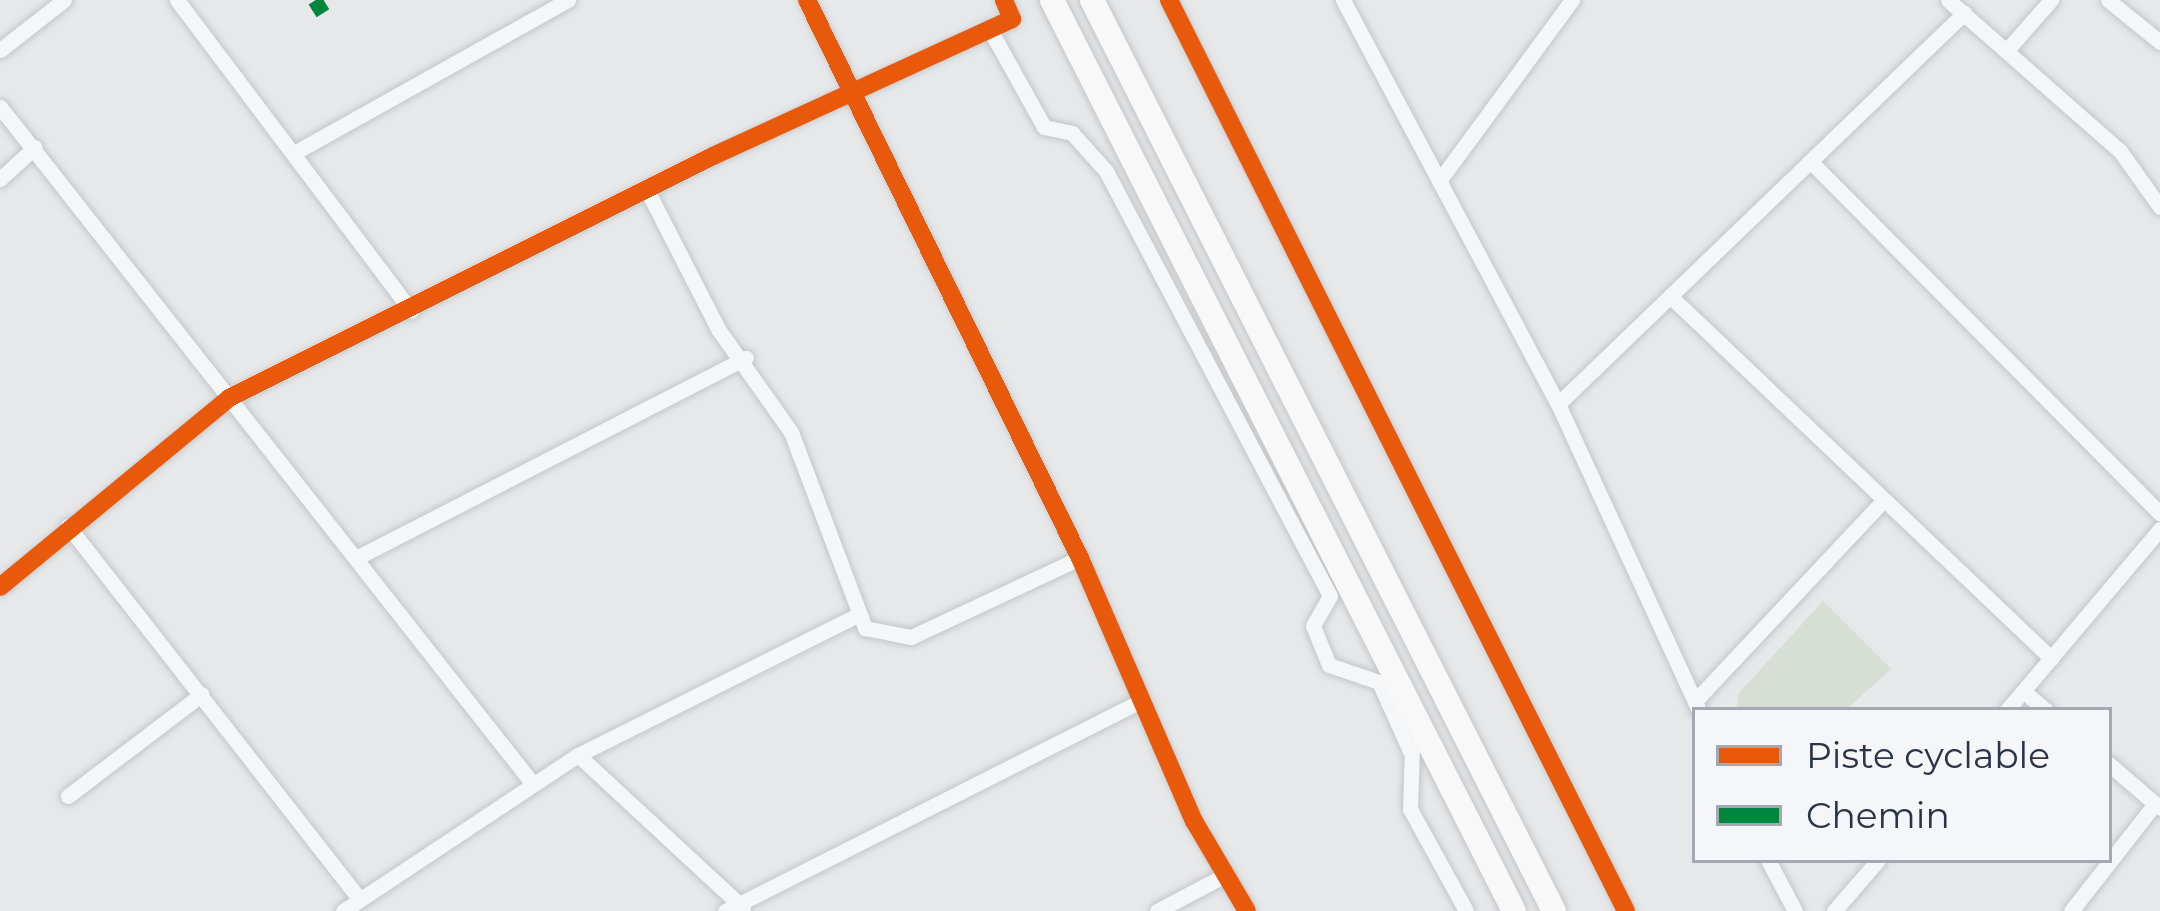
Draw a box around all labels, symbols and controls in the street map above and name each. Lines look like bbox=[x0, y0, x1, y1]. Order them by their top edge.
legend bbox=[1692, 707, 2112, 863]
text: Piste cyclable bbox=[1806, 733, 2050, 777]
text: Chemin bbox=[1806, 793, 1950, 837]

